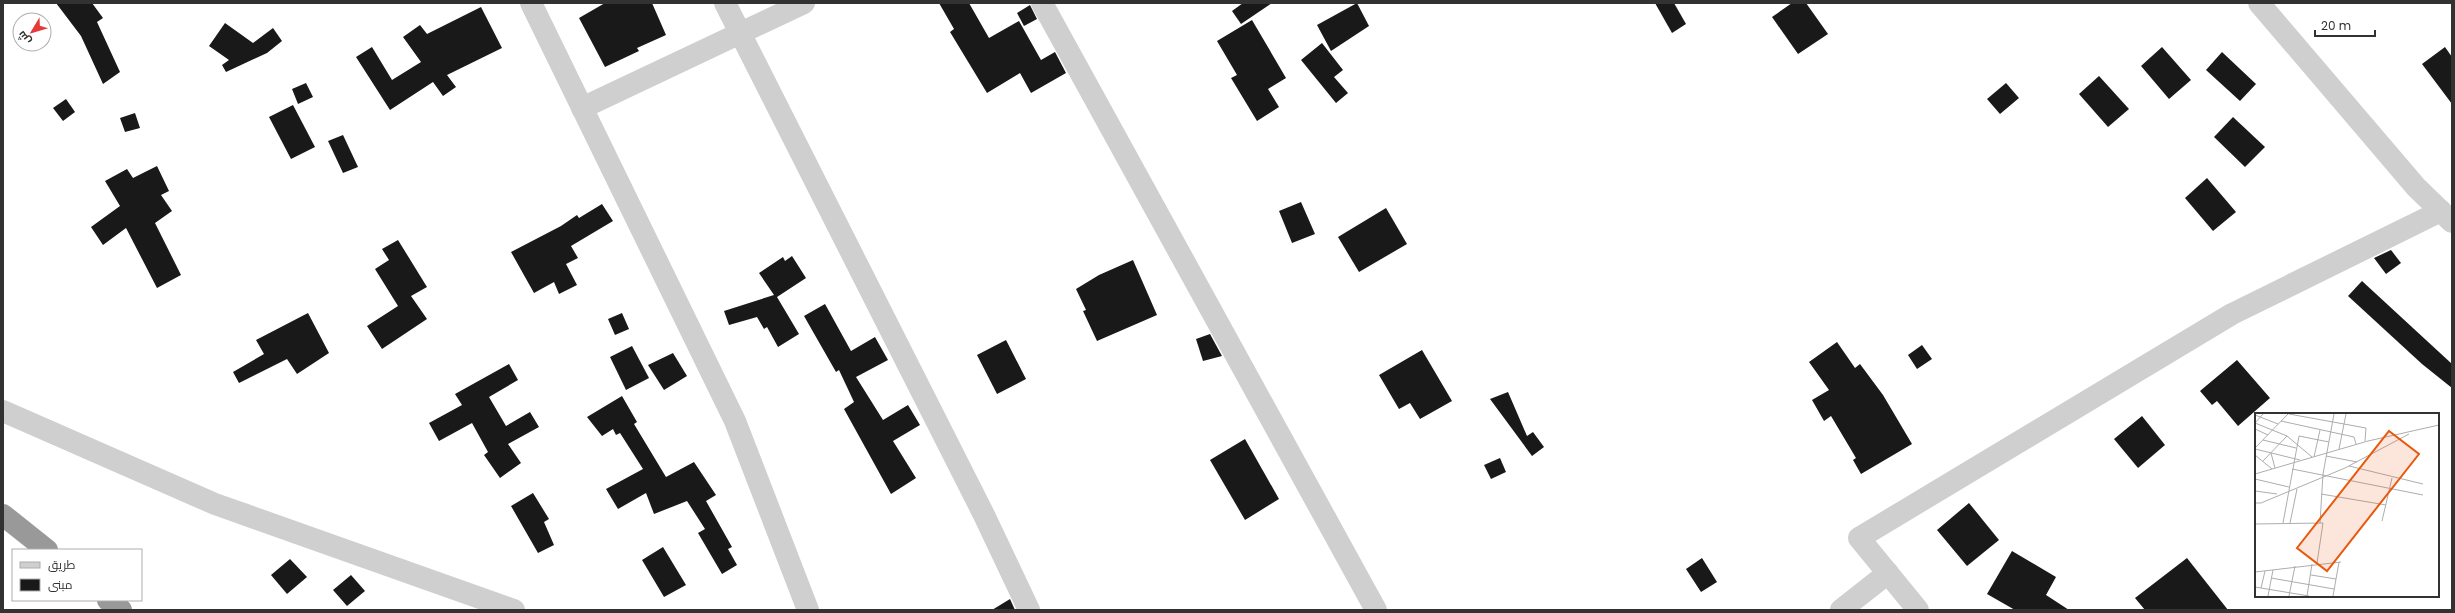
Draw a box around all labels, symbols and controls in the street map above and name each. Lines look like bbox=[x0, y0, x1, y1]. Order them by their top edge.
north arrow bbox=[12, 12, 52, 52]
scale bar bbox=[2315, 12, 2375, 38]
text: 20 m bbox=[2321, 17, 2351, 34]
text: ش bbox=[13, 28, 35, 49]
inset map bbox=[2255, 413, 2439, 597]
legend bbox=[12, 549, 142, 601]
text: طريق bbox=[48, 556, 76, 573]
text: مبنى bbox=[48, 576, 73, 593]

